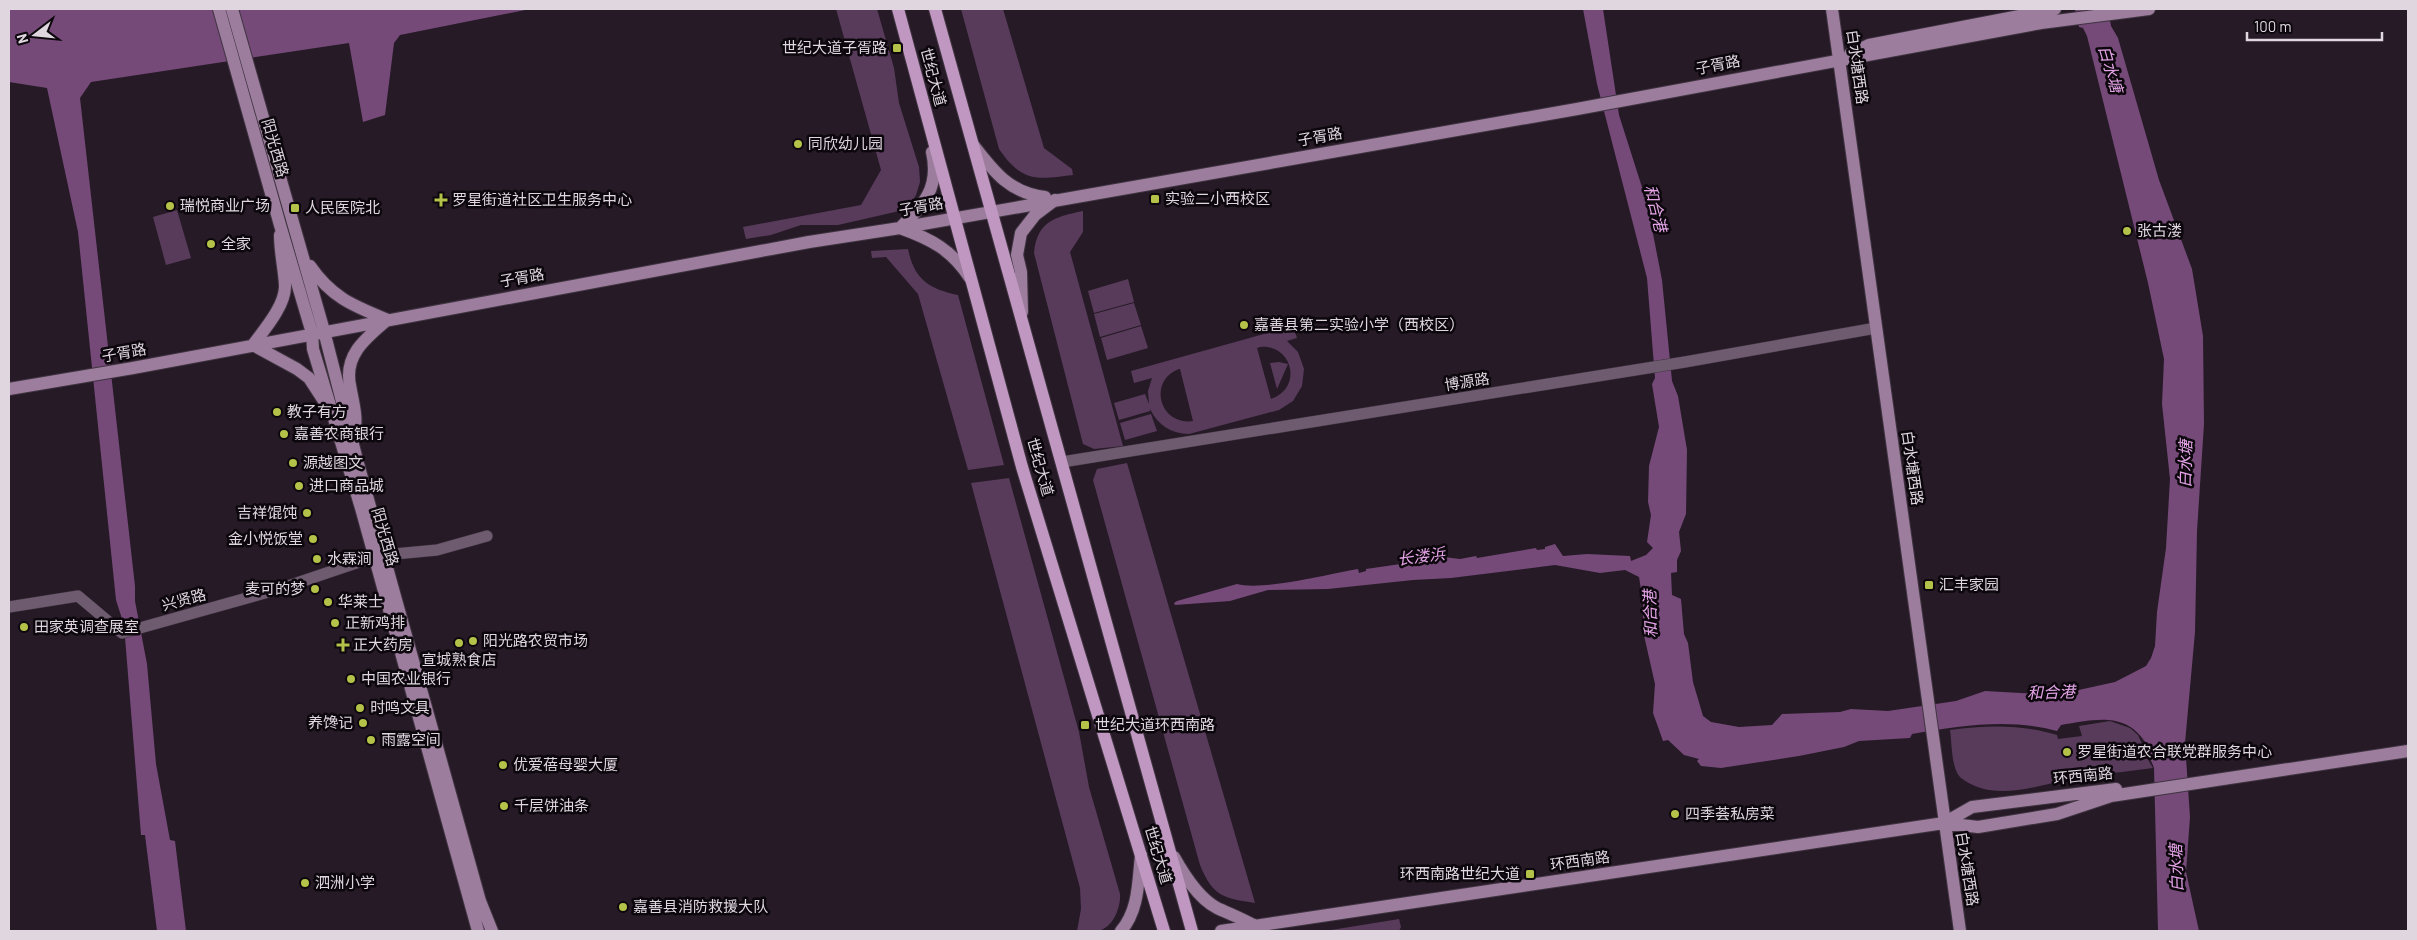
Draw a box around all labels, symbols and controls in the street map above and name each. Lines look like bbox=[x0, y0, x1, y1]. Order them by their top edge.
north arrow bbox=[10, 10, 60, 60]
scale bar bbox=[2247, 10, 2382, 42]
text: 100 m bbox=[2254, 17, 2292, 35]
street label: 白水塘西路 bbox=[1844, 28, 1872, 105]
text: N bbox=[13, 32, 31, 46]
place label: 世纪大道子胥路 bbox=[782, 38, 887, 56]
marker: 世纪大道子胥路 bbox=[891, 42, 903, 54]
water label: 白水塘 bbox=[2096, 43, 2128, 97]
street label: 世纪大道 bbox=[918, 45, 950, 108]
street label: 子胥路 bbox=[1694, 51, 1742, 77]
street label: 阳光西路 bbox=[259, 116, 293, 179]
street label: 子胥路 bbox=[1296, 123, 1344, 149]
place label: 同欣幼儿园 bbox=[808, 134, 883, 152]
marker: 同欣幼儿园 bbox=[792, 138, 804, 150]
water label: 和合港 bbox=[1641, 182, 1672, 235]
place label: 实验二小西校区 bbox=[1165, 189, 1270, 207]
place label: 罗星街道社区卫生服务中心 bbox=[452, 190, 632, 208]
marker: 罗星街道社区卫生服务中心 bbox=[434, 193, 448, 207]
street label: 子胥路 bbox=[897, 193, 945, 219]
marker: 实验二小西校区 bbox=[1149, 193, 1161, 205]
place label: 瑞悦商业广场 bbox=[180, 196, 270, 214]
place label: 人民医院北 bbox=[305, 198, 380, 216]
marker: 瑞悦商业广场 bbox=[164, 200, 176, 212]
marker: 人民医院北 bbox=[289, 202, 301, 214]
place label: 张古溇 bbox=[2137, 221, 2182, 239]
marker: 张古溇 bbox=[2121, 225, 2133, 237]
place label: 全家 bbox=[221, 234, 251, 252]
marker: 全家 bbox=[205, 238, 217, 250]
street label: 子胥路 bbox=[498, 264, 546, 290]
place label: 嘉善县第二实验小学（西校区） bbox=[1254, 315, 1464, 333]
marker: 嘉善县第二实验小学（西校区） bbox=[1238, 319, 1250, 331]
street label: 子胥路 bbox=[100, 339, 148, 365]
street label: 博源路 bbox=[1443, 369, 1490, 393]
place label: 教子有方 bbox=[287, 402, 347, 420]
marker: 教子有方 bbox=[271, 406, 283, 418]
place label: 嘉善农商银行 bbox=[294, 424, 384, 442]
marker: 嘉善农商银行 bbox=[278, 428, 290, 440]
street label: 白水塘西路 bbox=[1899, 429, 1927, 506]
street label: 世纪大道 bbox=[1024, 435, 1058, 498]
water label: 白水塘 bbox=[2175, 437, 2194, 488]
place label: 源越图文 bbox=[303, 453, 363, 471]
marker: 源越图文 bbox=[287, 457, 299, 469]
place label: 进口商品城 bbox=[309, 476, 384, 494]
marker: 进口商品城 bbox=[293, 480, 305, 492]
place label: 吉祥馄饨 bbox=[237, 503, 297, 521]
street label: 阳光西路 bbox=[369, 505, 403, 568]
marker: 吉祥馄饨 bbox=[301, 507, 313, 519]
place label: 金小悦饭堂 bbox=[228, 529, 303, 547]
marker: 金小悦饭堂 bbox=[307, 533, 319, 545]
water label: 长溇浜 bbox=[1396, 543, 1448, 568]
place label: 水霖涧 bbox=[327, 549, 372, 567]
marker: 水霖涧 bbox=[311, 553, 323, 565]
place label: 汇丰家园 bbox=[1939, 575, 1999, 593]
place label: 麦可的梦 bbox=[245, 579, 305, 597]
marker: 汇丰家园 bbox=[1923, 579, 1935, 591]
marker: 麦可的梦 bbox=[309, 583, 321, 595]
street label: 兴贤路 bbox=[160, 585, 208, 614]
water label: 和合港 bbox=[1639, 588, 1660, 638]
place label: 华莱士 bbox=[338, 592, 383, 610]
marker: 华莱士 bbox=[322, 596, 334, 608]
place label: 正新鸡排 bbox=[345, 613, 405, 631]
place label: 田家英调查展室 bbox=[34, 617, 139, 635]
marker: 正新鸡排 bbox=[329, 617, 341, 629]
marker: 田家英调查展室 bbox=[18, 621, 30, 633]
place label: 阳光路农贸市场 bbox=[483, 631, 588, 649]
place label: 正大药房 bbox=[353, 635, 413, 653]
marker: 阳光路农贸市场 bbox=[467, 635, 479, 647]
marker: 宣城熟食店 bbox=[453, 637, 465, 649]
marker: 正大药房 bbox=[337, 639, 349, 651]
place label: 宣城熟食店 bbox=[421, 650, 497, 668]
place label: 中国农业银行 bbox=[361, 669, 451, 687]
marker: 中国农业银行 bbox=[345, 673, 357, 685]
water label: 和合港 bbox=[2027, 681, 2077, 702]
place label: 时鸣文具 bbox=[370, 698, 430, 716]
marker: 时鸣文具 bbox=[354, 702, 366, 714]
place label: 养馋记 bbox=[308, 713, 353, 731]
place label: 世纪大道环西南路 bbox=[1095, 715, 1215, 733]
marker: 养馋记 bbox=[357, 717, 369, 729]
marker: 世纪大道环西南路 bbox=[1079, 719, 1091, 731]
place label: 雨露空间 bbox=[381, 730, 441, 748]
marker: 雨露空间 bbox=[365, 734, 377, 746]
place label: 罗星街道农合联党群服务中心 bbox=[2077, 742, 2272, 760]
marker: 罗星街道农合联党群服务中心 bbox=[2061, 746, 2073, 758]
place label: 优爱蓓母婴大厦 bbox=[513, 755, 618, 773]
marker: 优爱蓓母婴大厦 bbox=[497, 759, 509, 771]
street label: 环西南路 bbox=[2052, 763, 2114, 787]
place label: 千层饼油条 bbox=[514, 796, 589, 814]
marker: 千层饼油条 bbox=[498, 800, 510, 812]
place label: 四季荟私房菜 bbox=[1685, 804, 1775, 822]
marker: 四季荟私房菜 bbox=[1669, 808, 1681, 820]
street label: 世纪大道 bbox=[1142, 823, 1176, 886]
street label: 白水塘西路 bbox=[1953, 830, 1983, 907]
water label: 白水塘 bbox=[2165, 841, 2186, 892]
street label: 环西南路 bbox=[1549, 847, 1611, 873]
place label: 环西南路世纪大道 bbox=[1400, 864, 1520, 882]
marker: 环西南路世纪大道 bbox=[1524, 868, 1536, 880]
place label: 泗洲小学 bbox=[315, 873, 375, 891]
marker: 泗洲小学 bbox=[299, 877, 311, 889]
place label: 嘉善县消防救援大队 bbox=[633, 897, 768, 915]
marker: 嘉善县消防救援大队 bbox=[617, 901, 629, 913]

